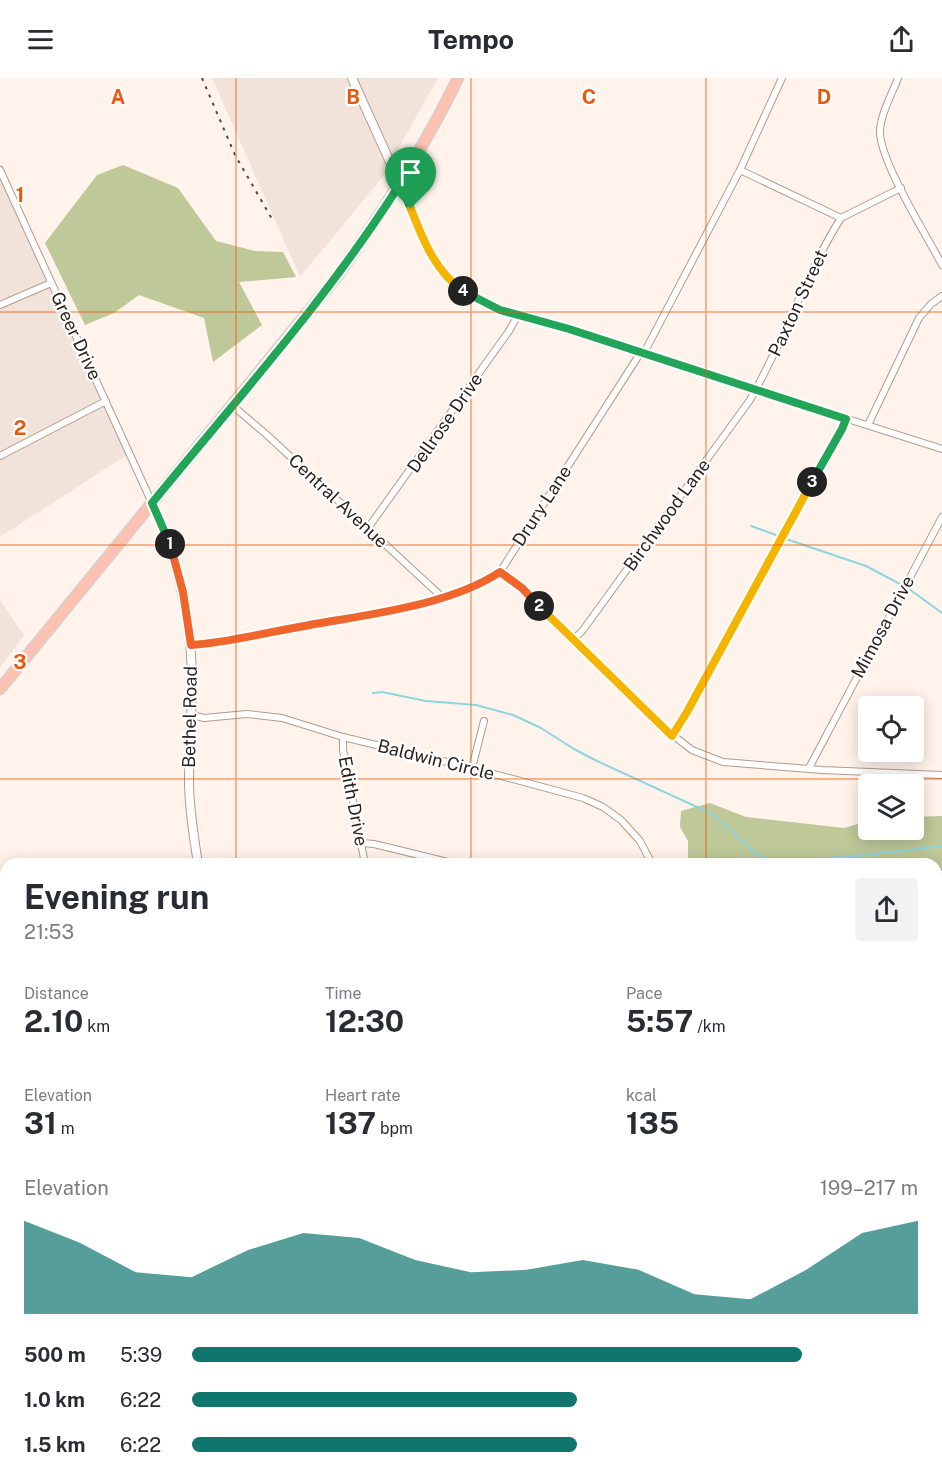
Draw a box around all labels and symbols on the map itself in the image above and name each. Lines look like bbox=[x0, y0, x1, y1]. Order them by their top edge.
text: A bbox=[111, 85, 125, 109]
text: B bbox=[346, 85, 360, 109]
text: C bbox=[582, 85, 596, 109]
text: D bbox=[817, 85, 831, 109]
pin bbox=[385, 147, 436, 209]
text: 1 bbox=[16, 183, 24, 207]
street label: Paxton Street bbox=[764, 246, 831, 359]
pin: 4 bbox=[448, 276, 478, 306]
street label: Greer Drive bbox=[47, 288, 106, 383]
street label: Dellrose Drive bbox=[402, 369, 487, 477]
text: 2 bbox=[14, 416, 26, 440]
street label: Central Avenue bbox=[284, 449, 392, 552]
street label: Birchwood Lane bbox=[619, 455, 714, 575]
street label: Drury Lane bbox=[508, 461, 575, 550]
pin: 3 bbox=[797, 467, 827, 497]
pin: 1 bbox=[155, 529, 185, 559]
street label: Mimosa Drive bbox=[847, 572, 918, 681]
pin: 2 bbox=[524, 591, 554, 621]
text: 3 bbox=[13, 650, 27, 674]
street label: Bethel Road bbox=[178, 666, 201, 768]
street label: Baldwin Circle bbox=[375, 735, 497, 784]
street label: Edith Drive bbox=[334, 754, 372, 848]

